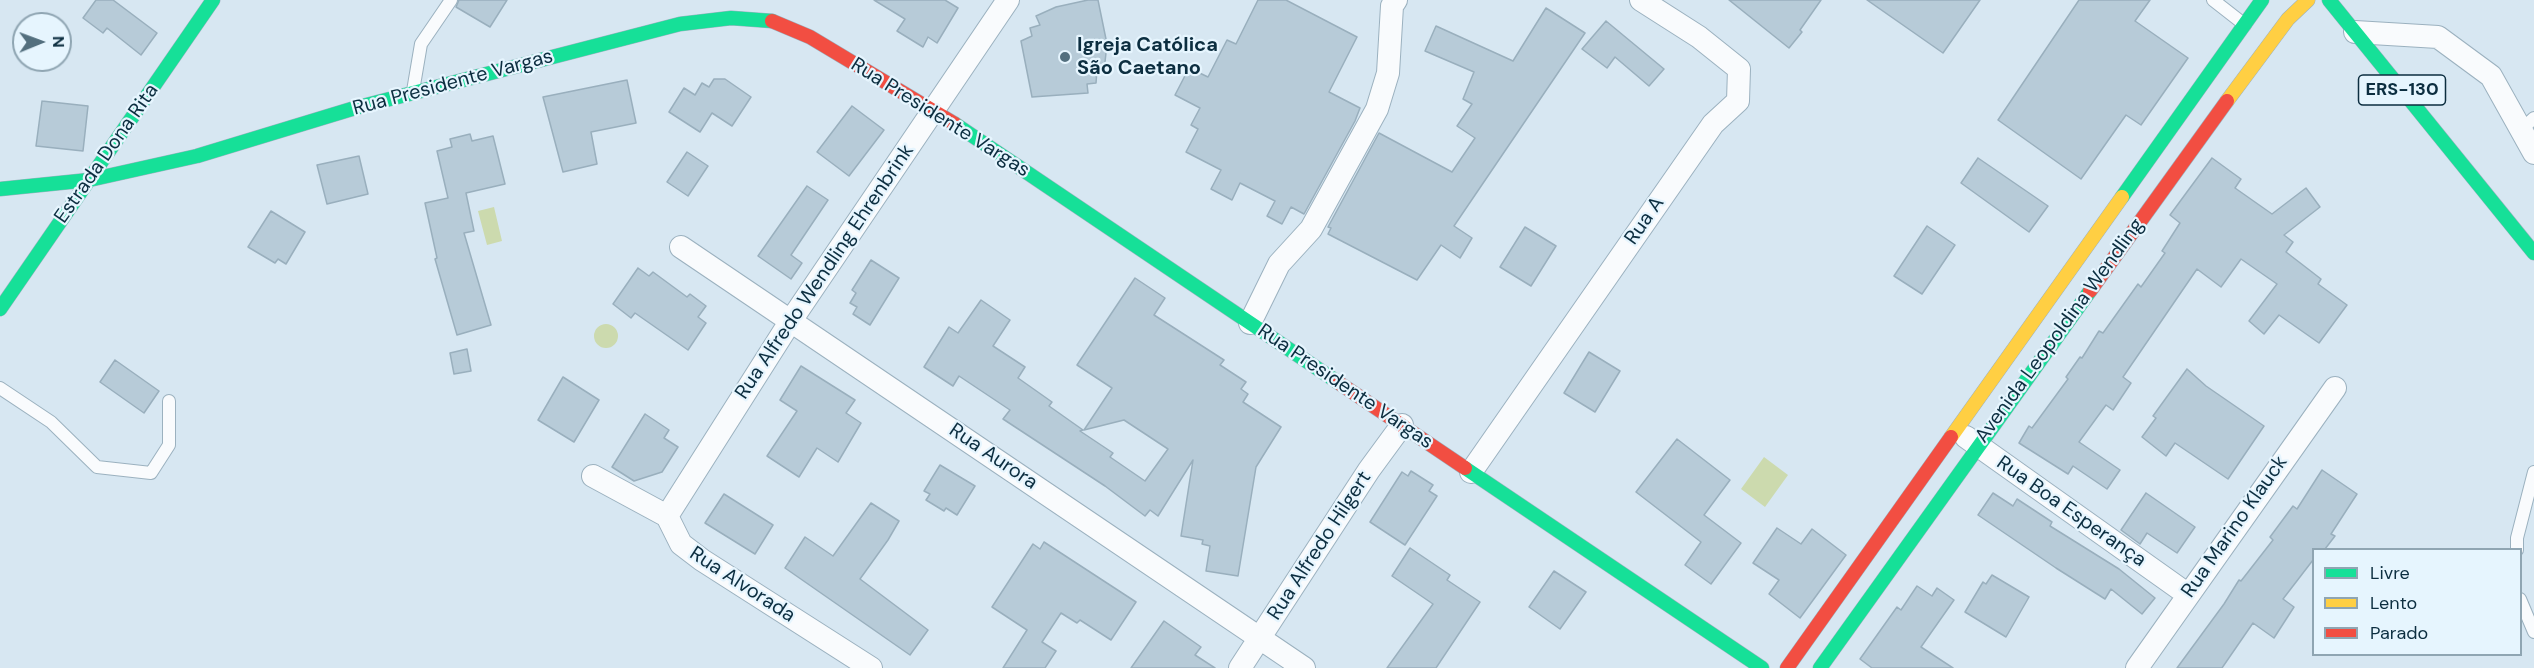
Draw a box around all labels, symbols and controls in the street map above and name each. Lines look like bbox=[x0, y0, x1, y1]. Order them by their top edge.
north arrow bbox=[12, 12, 72, 72]
place label: Igreja Católica São Caetano bbox=[1077, 34, 1218, 81]
text: N bbox=[48, 36, 69, 48]
street label: Rua Presidente Vargas bbox=[350, 45, 556, 121]
marker: Igreja Católica São Caetano bbox=[1058, 50, 1072, 64]
street label: Rua Presidente Vargas bbox=[846, 53, 1034, 183]
road number: ERS-130 bbox=[2358, 75, 2446, 105]
street label: Estrada Dona Rita bbox=[50, 80, 164, 228]
street label: Rua Alfredo Wendling Ehrenbrink bbox=[731, 140, 919, 404]
street label: Rua A bbox=[1620, 192, 1670, 250]
street label: Avenida Leopoldina Wendling bbox=[1971, 214, 2149, 448]
street label: Rua Presidente Vargas bbox=[1253, 319, 1437, 455]
street label: Rua Aurora bbox=[944, 419, 1042, 495]
street label: Rua Boa Esperança bbox=[1992, 451, 2150, 573]
street label: Rua Marino Klauck bbox=[2177, 451, 2293, 603]
street label: Rua Alfredo Hilgert bbox=[1263, 467, 1377, 625]
street label: Rua Alvorada bbox=[685, 542, 799, 628]
legend bbox=[2312, 548, 2522, 656]
text: Livre bbox=[2370, 561, 2410, 585]
text: Lento bbox=[2370, 591, 2417, 615]
text: Parado bbox=[2370, 621, 2428, 645]

